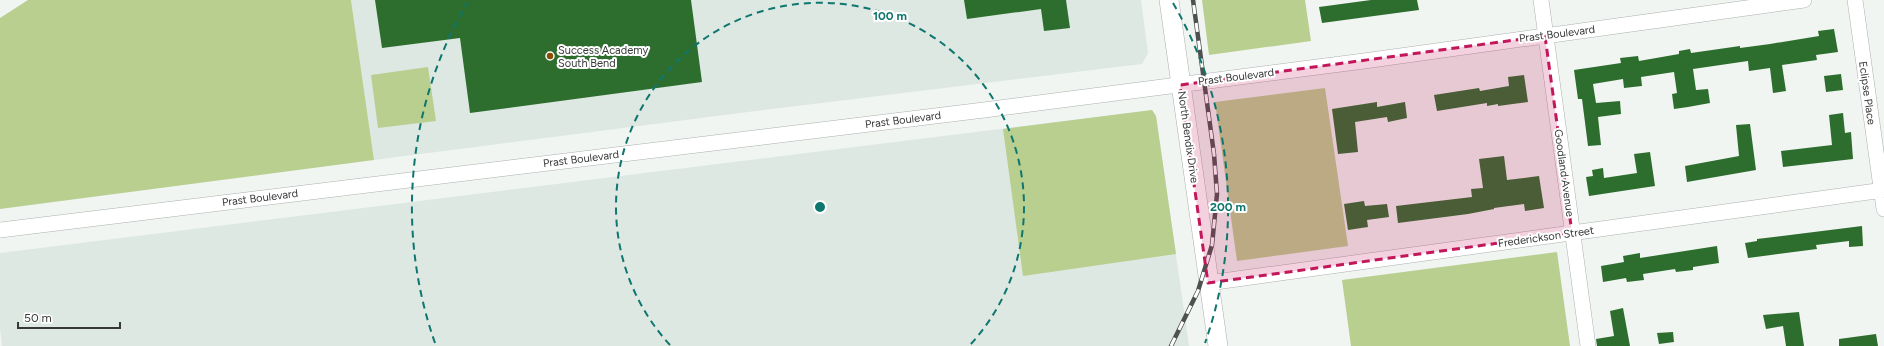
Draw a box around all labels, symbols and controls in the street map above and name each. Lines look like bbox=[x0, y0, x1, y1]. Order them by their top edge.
text: 100 m bbox=[873, 9, 907, 23]
street label: Prast Boulevard bbox=[1518, 23, 1596, 45]
place label: Success Academy South Bend bbox=[558, 44, 648, 70]
marker: Success Academy South Bend bbox=[545, 51, 555, 61]
street label: Eclipse Place bbox=[1856, 60, 1878, 126]
street label: Prast Boulevard bbox=[1197, 66, 1275, 88]
street label: North Bendix Drive bbox=[1175, 90, 1201, 184]
street label: Prast Boulevard bbox=[864, 109, 942, 131]
street label: Goodland Avenue bbox=[1551, 128, 1577, 218]
street label: Prast Boulevard bbox=[542, 148, 620, 170]
street label: Prast Boulevard bbox=[221, 187, 299, 209]
centre of rings bbox=[813, 200, 827, 214]
text: 200 m bbox=[1210, 200, 1246, 214]
street label: Frederickson Street bbox=[1497, 224, 1595, 250]
scale bar bbox=[18, 304, 120, 330]
text: 50 m bbox=[24, 311, 52, 325]

